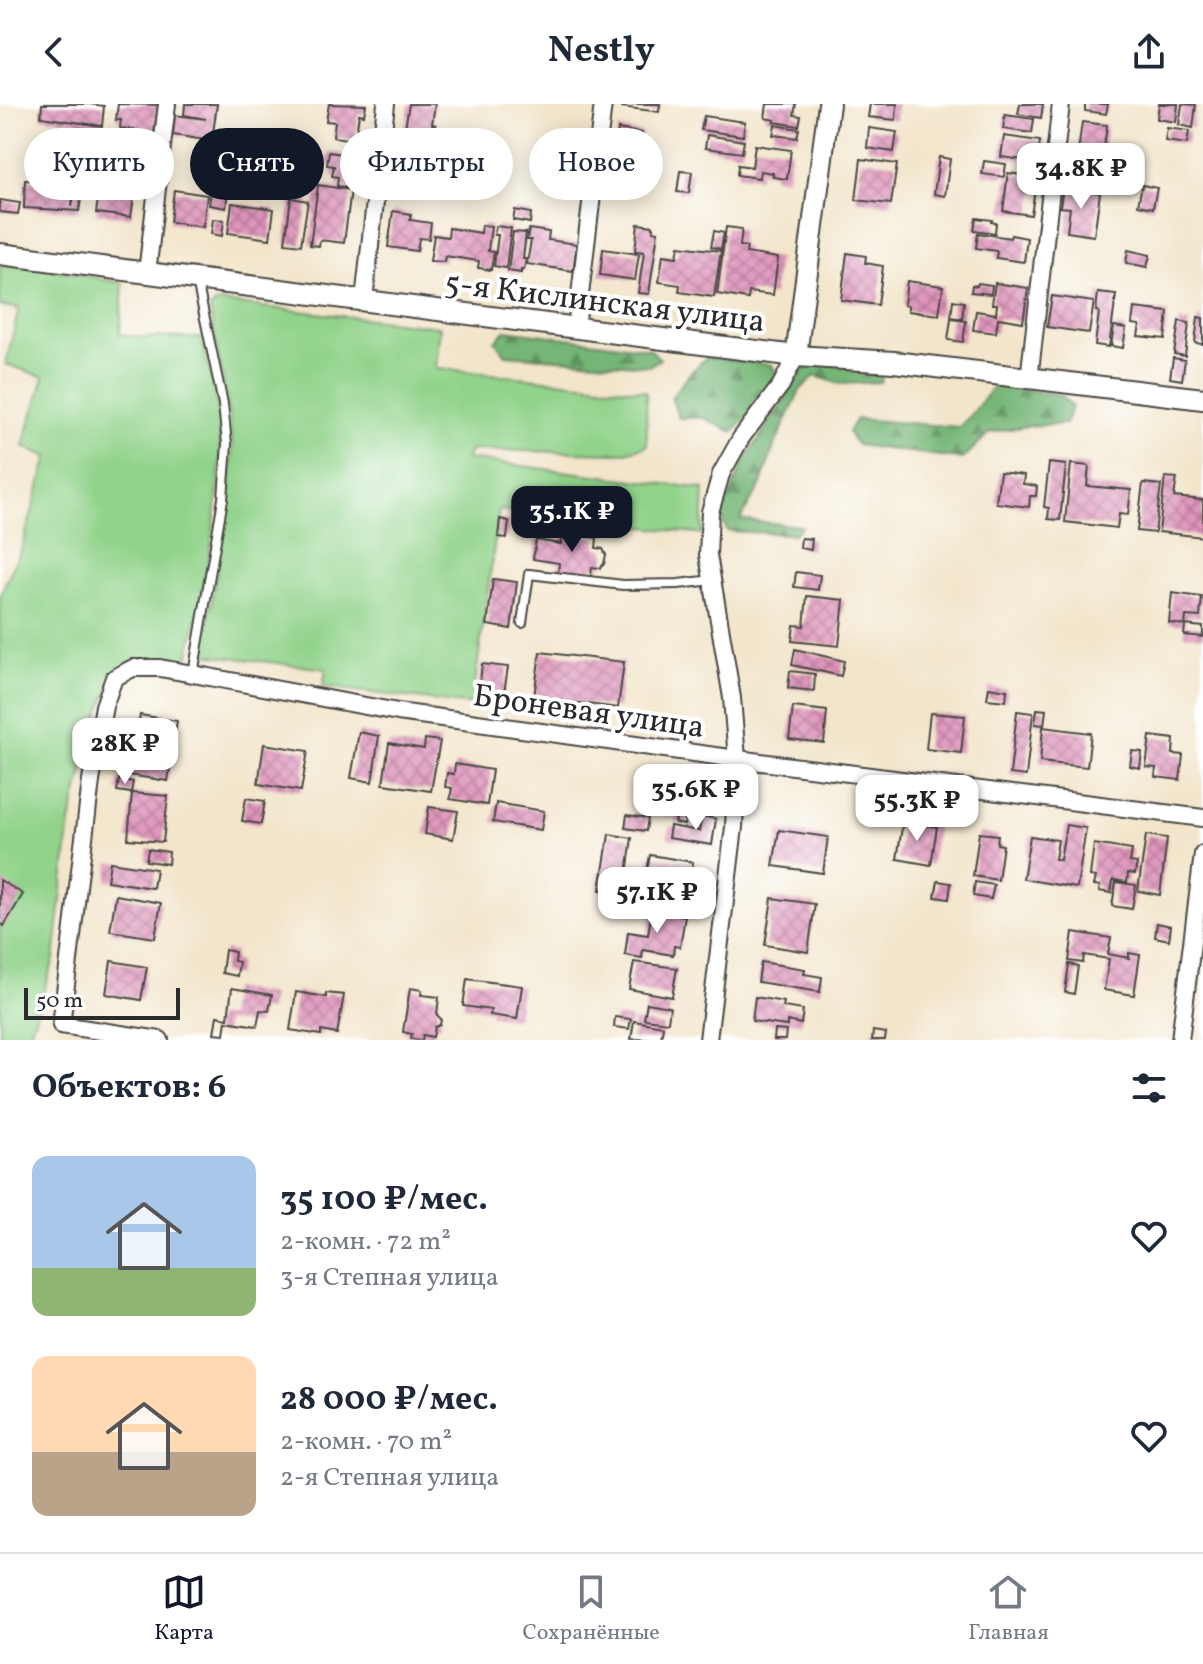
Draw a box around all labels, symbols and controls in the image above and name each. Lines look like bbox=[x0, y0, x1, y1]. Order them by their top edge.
text: Nestly bbox=[548, 27, 655, 77]
icon: back bbox=[32, 30, 76, 74]
icon: share bbox=[1127, 30, 1171, 74]
chip: Купить bbox=[24, 128, 174, 200]
chip: Снять bbox=[190, 128, 324, 200]
chip: Фильтры bbox=[340, 128, 513, 200]
chip: Новое bbox=[529, 128, 663, 200]
pin: 34.8K ₽ bbox=[1007, 143, 1155, 211]
text: 34.8K ₽ bbox=[1035, 151, 1127, 187]
street label: 5-я Кислинская улица bbox=[442, 263, 767, 345]
pin: 35.1K ₽ bbox=[498, 486, 646, 554]
text: 35.1K ₽ bbox=[529, 494, 615, 530]
street label: Броневая улица bbox=[470, 675, 707, 751]
pin: 28K ₽ bbox=[69, 718, 181, 786]
text: 28K ₽ bbox=[90, 726, 160, 762]
pin: 35.6K ₽ bbox=[622, 764, 770, 832]
text: 35.6K ₽ bbox=[651, 772, 741, 808]
pin: 55.3K ₽ bbox=[843, 775, 991, 843]
text: 55.3K ₽ bbox=[873, 783, 961, 819]
pin: 57.1K ₽ bbox=[583, 867, 731, 935]
text: 57.1K ₽ bbox=[616, 875, 698, 911]
scale bar bbox=[24, 984, 180, 1020]
text: 50 m bbox=[36, 986, 83, 1017]
text: Объектов: 6 bbox=[32, 1065, 227, 1112]
icon: filters bbox=[1127, 1066, 1171, 1110]
text: 35 100 ₽/мес. bbox=[280, 1177, 488, 1224]
icon: home bbox=[96, 1188, 192, 1284]
icon: heart bbox=[1127, 1214, 1171, 1258]
text: 2-комн. · 72 m² bbox=[280, 1224, 451, 1260]
text: 3-я Степная улица bbox=[280, 1260, 499, 1296]
text: 28 000 ₽/мес. bbox=[280, 1377, 498, 1424]
icon: home bbox=[96, 1388, 192, 1484]
icon: heart bbox=[1127, 1414, 1171, 1458]
text: 2-комн. · 70 m² bbox=[280, 1424, 452, 1460]
text: 2-я Степная улица bbox=[280, 1460, 499, 1496]
tab: Карта bbox=[154, 1570, 214, 1649]
tab: Сохранённые bbox=[522, 1570, 660, 1649]
tab: Главная bbox=[968, 1570, 1049, 1649]

